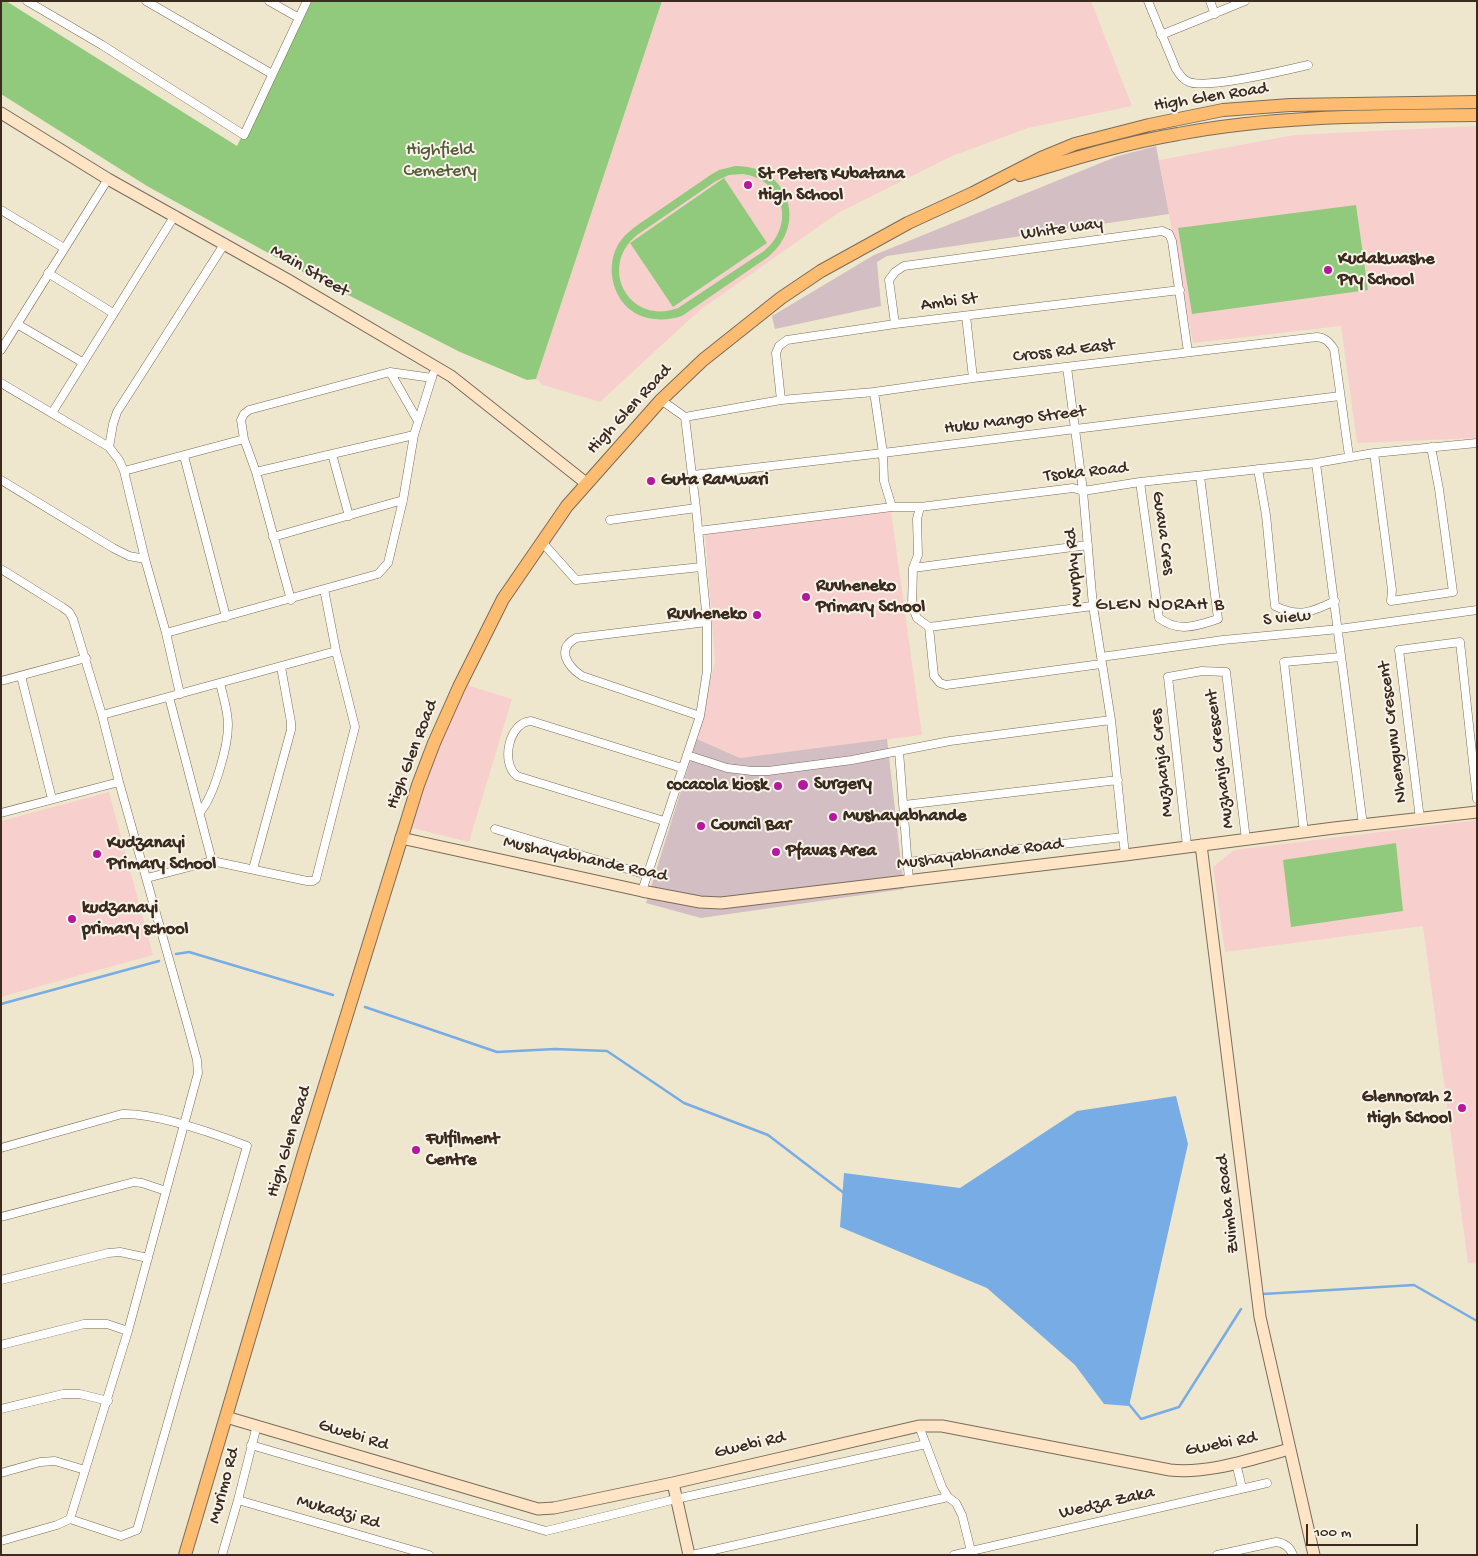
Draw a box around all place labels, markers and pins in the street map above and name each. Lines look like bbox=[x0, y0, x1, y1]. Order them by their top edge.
place label: St Peters Kubatana High School bbox=[758, 164, 905, 206]
marker: St Peters Kubatana High School bbox=[742, 179, 754, 191]
place label: Kudakwashe Pry School bbox=[1338, 249, 1434, 292]
marker: Kudakwashe Pry School bbox=[1322, 264, 1334, 276]
place label: Guta RaMwari bbox=[661, 470, 769, 492]
marker: Guta RaMwari bbox=[645, 475, 657, 487]
place label: Ruvheneko Primary School bbox=[816, 576, 925, 618]
marker: Ruvheneko Primary School bbox=[800, 591, 812, 603]
place label: Ruvheneko bbox=[667, 604, 747, 626]
marker: Ruvheneko bbox=[751, 609, 763, 621]
place label: Surgery bbox=[814, 774, 872, 796]
place label: cocacola kiosk bbox=[667, 775, 768, 797]
marker: Surgery bbox=[796, 778, 810, 792]
marker: cocacola kiosk bbox=[772, 780, 784, 792]
place label: Mushayabhande bbox=[843, 806, 967, 828]
marker: Mushayabhande bbox=[827, 811, 839, 823]
place label: Council Bar bbox=[711, 815, 791, 837]
marker: Council Bar bbox=[695, 820, 707, 832]
place label: Kudzanayi Primary School bbox=[107, 833, 216, 876]
place label: Pfavas Area bbox=[786, 841, 877, 863]
marker: Pfavas Area bbox=[770, 846, 782, 858]
marker: Kudzanayi Primary School bbox=[91, 848, 103, 860]
place label: kudzanayi primary school bbox=[82, 898, 188, 941]
marker: kudzanayi primary school bbox=[66, 913, 78, 925]
place label: Glennorah 2 High School bbox=[1362, 1087, 1452, 1130]
marker: Glennorah 2 High School bbox=[1456, 1102, 1468, 1114]
place label: Fulfilment Centre bbox=[426, 1129, 499, 1172]
marker: Fulfilment Centre bbox=[410, 1144, 422, 1156]

